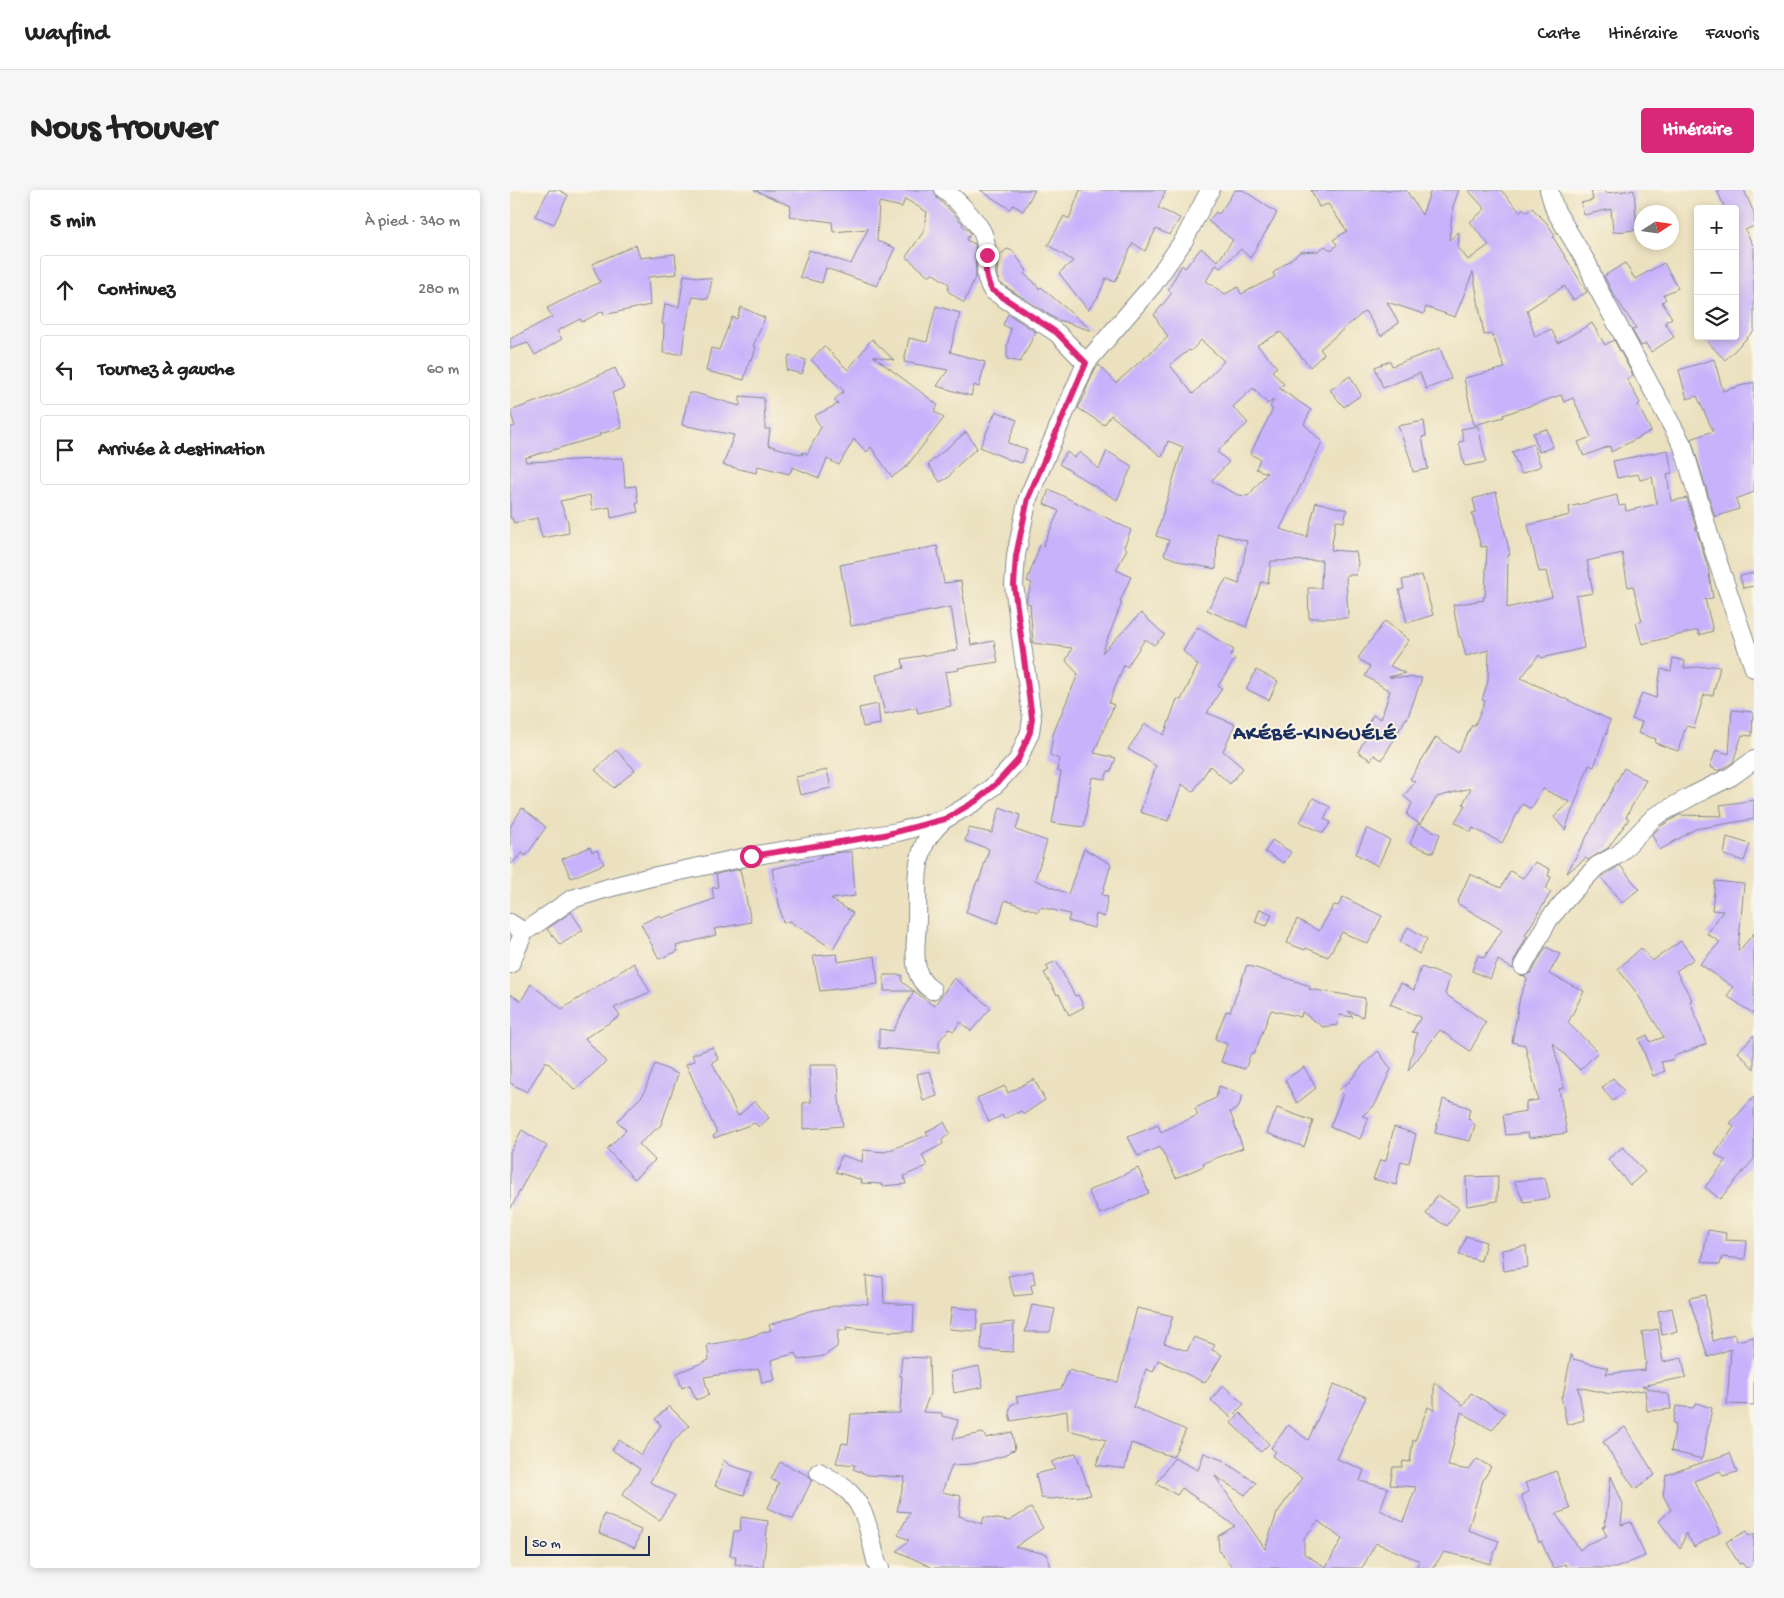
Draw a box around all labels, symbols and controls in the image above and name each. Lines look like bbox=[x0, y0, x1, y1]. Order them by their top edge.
text: Wayfind bbox=[25, 20, 109, 49]
text: Carte bbox=[1537, 24, 1580, 45]
text: Itinéraire bbox=[1608, 24, 1678, 45]
text: Favoris bbox=[1706, 24, 1759, 45]
button: Itinéraire bbox=[1641, 108, 1754, 153]
text: Nous trouver bbox=[30, 110, 216, 151]
north arrow bbox=[1634, 205, 1679, 250]
map controls bbox=[1694, 205, 1739, 340]
button: + bbox=[1694, 205, 1739, 250]
text: 5 min bbox=[50, 210, 95, 235]
text: À pied · 340 m bbox=[365, 213, 460, 232]
route end bbox=[976, 244, 999, 267]
button: − bbox=[1694, 250, 1739, 295]
icon: ahead bbox=[51, 276, 79, 304]
text: Continuez bbox=[98, 279, 175, 302]
text: 280 m bbox=[418, 281, 459, 300]
button: layers bbox=[1694, 295, 1739, 340]
icon: left bbox=[51, 356, 79, 384]
text: Tournez à gauche bbox=[98, 359, 234, 382]
text: 60 m bbox=[427, 361, 459, 380]
icon: arrive bbox=[51, 436, 79, 464]
text: Arrivée à destination bbox=[98, 439, 264, 462]
district label: AKÉBÉ-KINGUÉLÉ bbox=[1232, 723, 1397, 747]
route start bbox=[740, 845, 763, 868]
scale bar bbox=[525, 1533, 650, 1556]
text: 50 m bbox=[532, 1536, 561, 1553]

